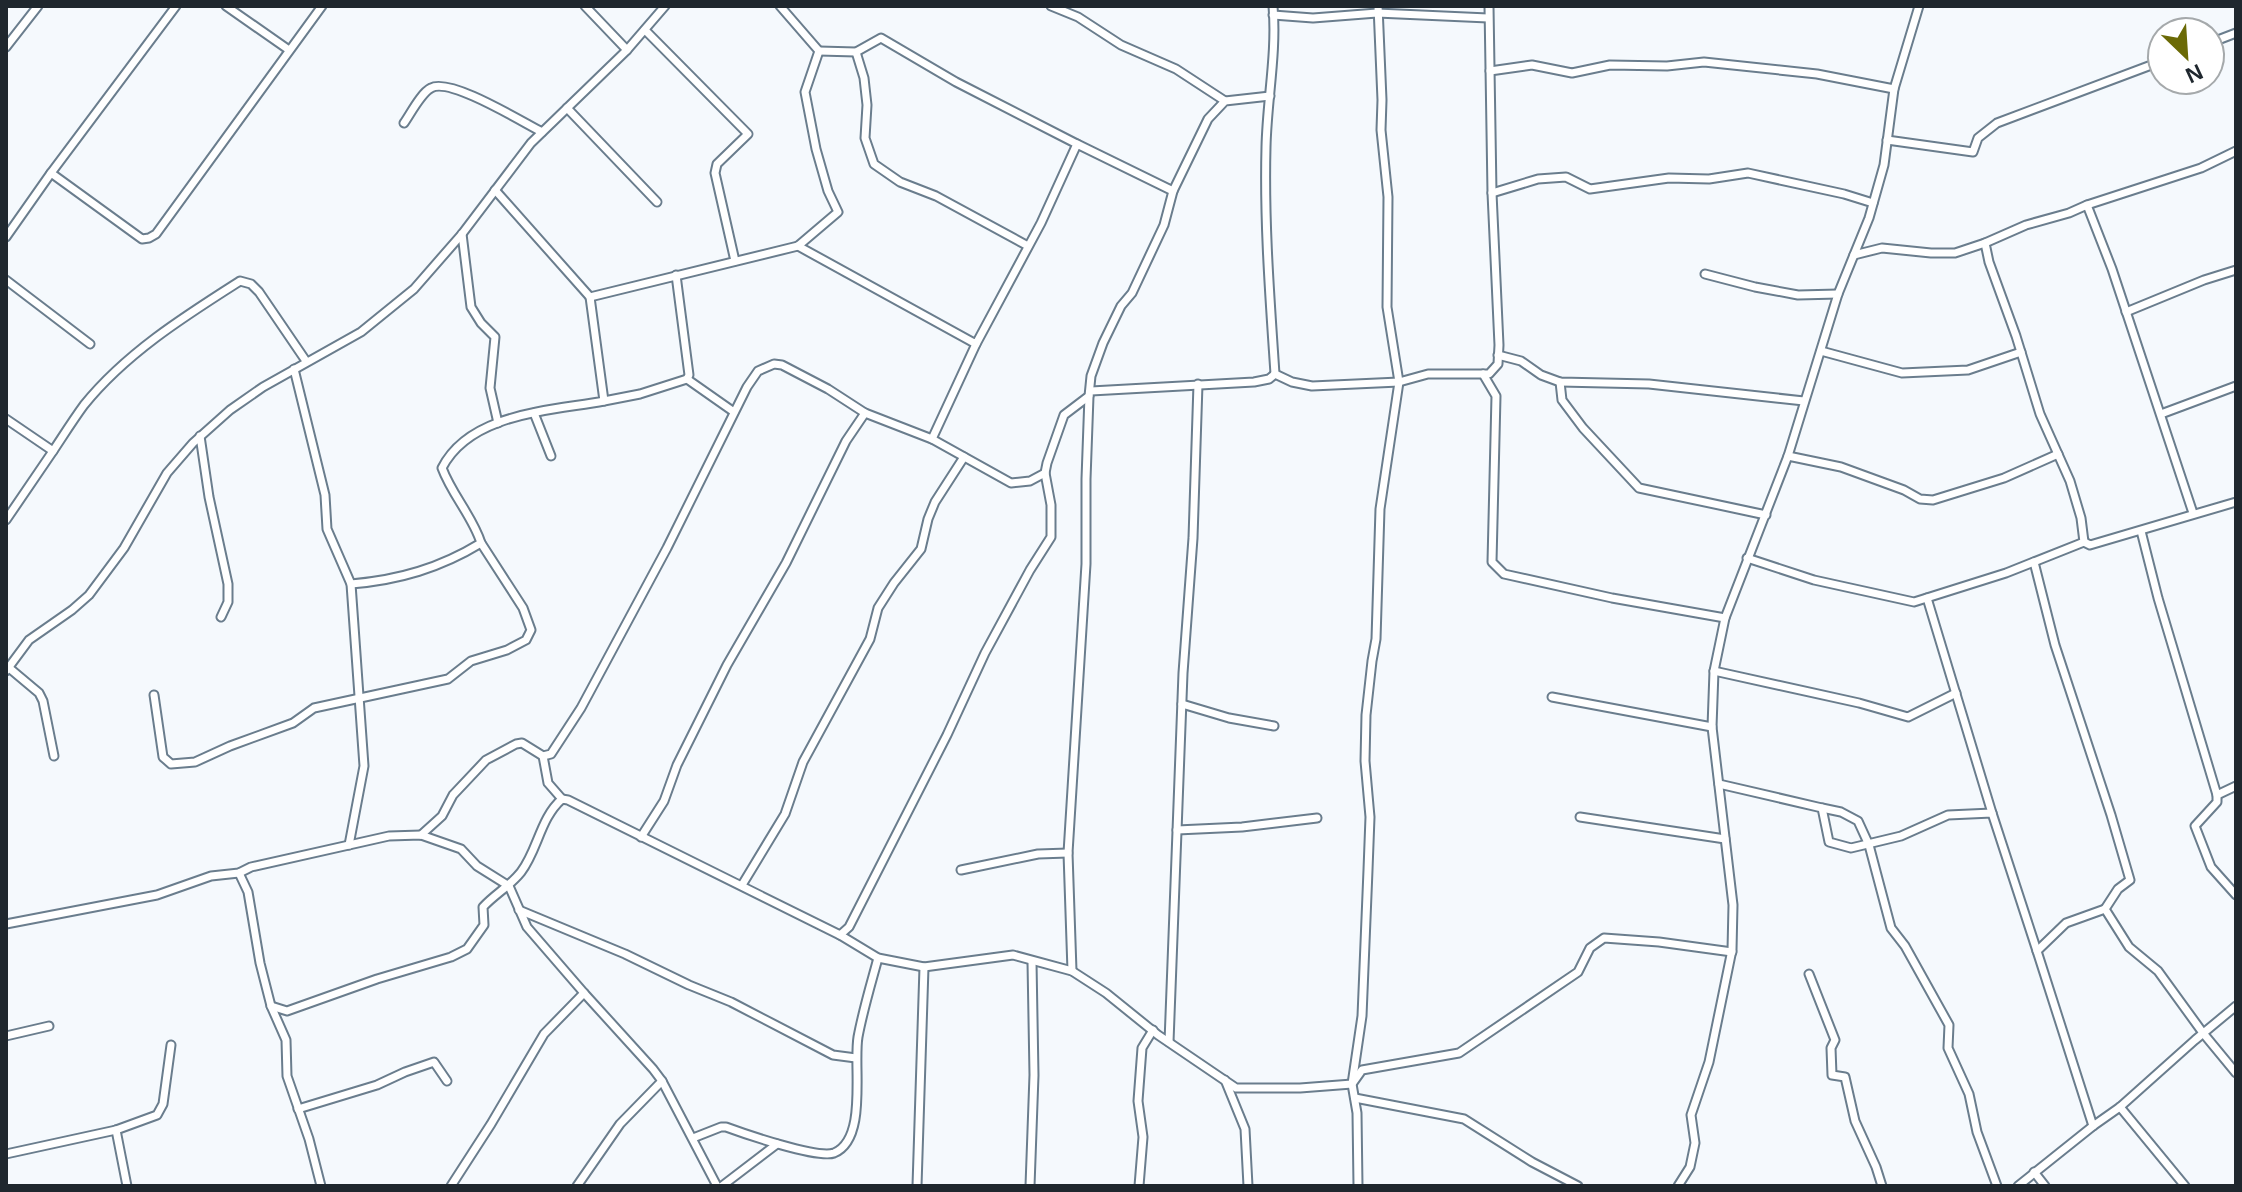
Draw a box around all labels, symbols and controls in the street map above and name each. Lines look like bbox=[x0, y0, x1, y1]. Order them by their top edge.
north arrow bbox=[2146, 16, 2226, 96]
text: N bbox=[2182, 59, 2207, 88]

